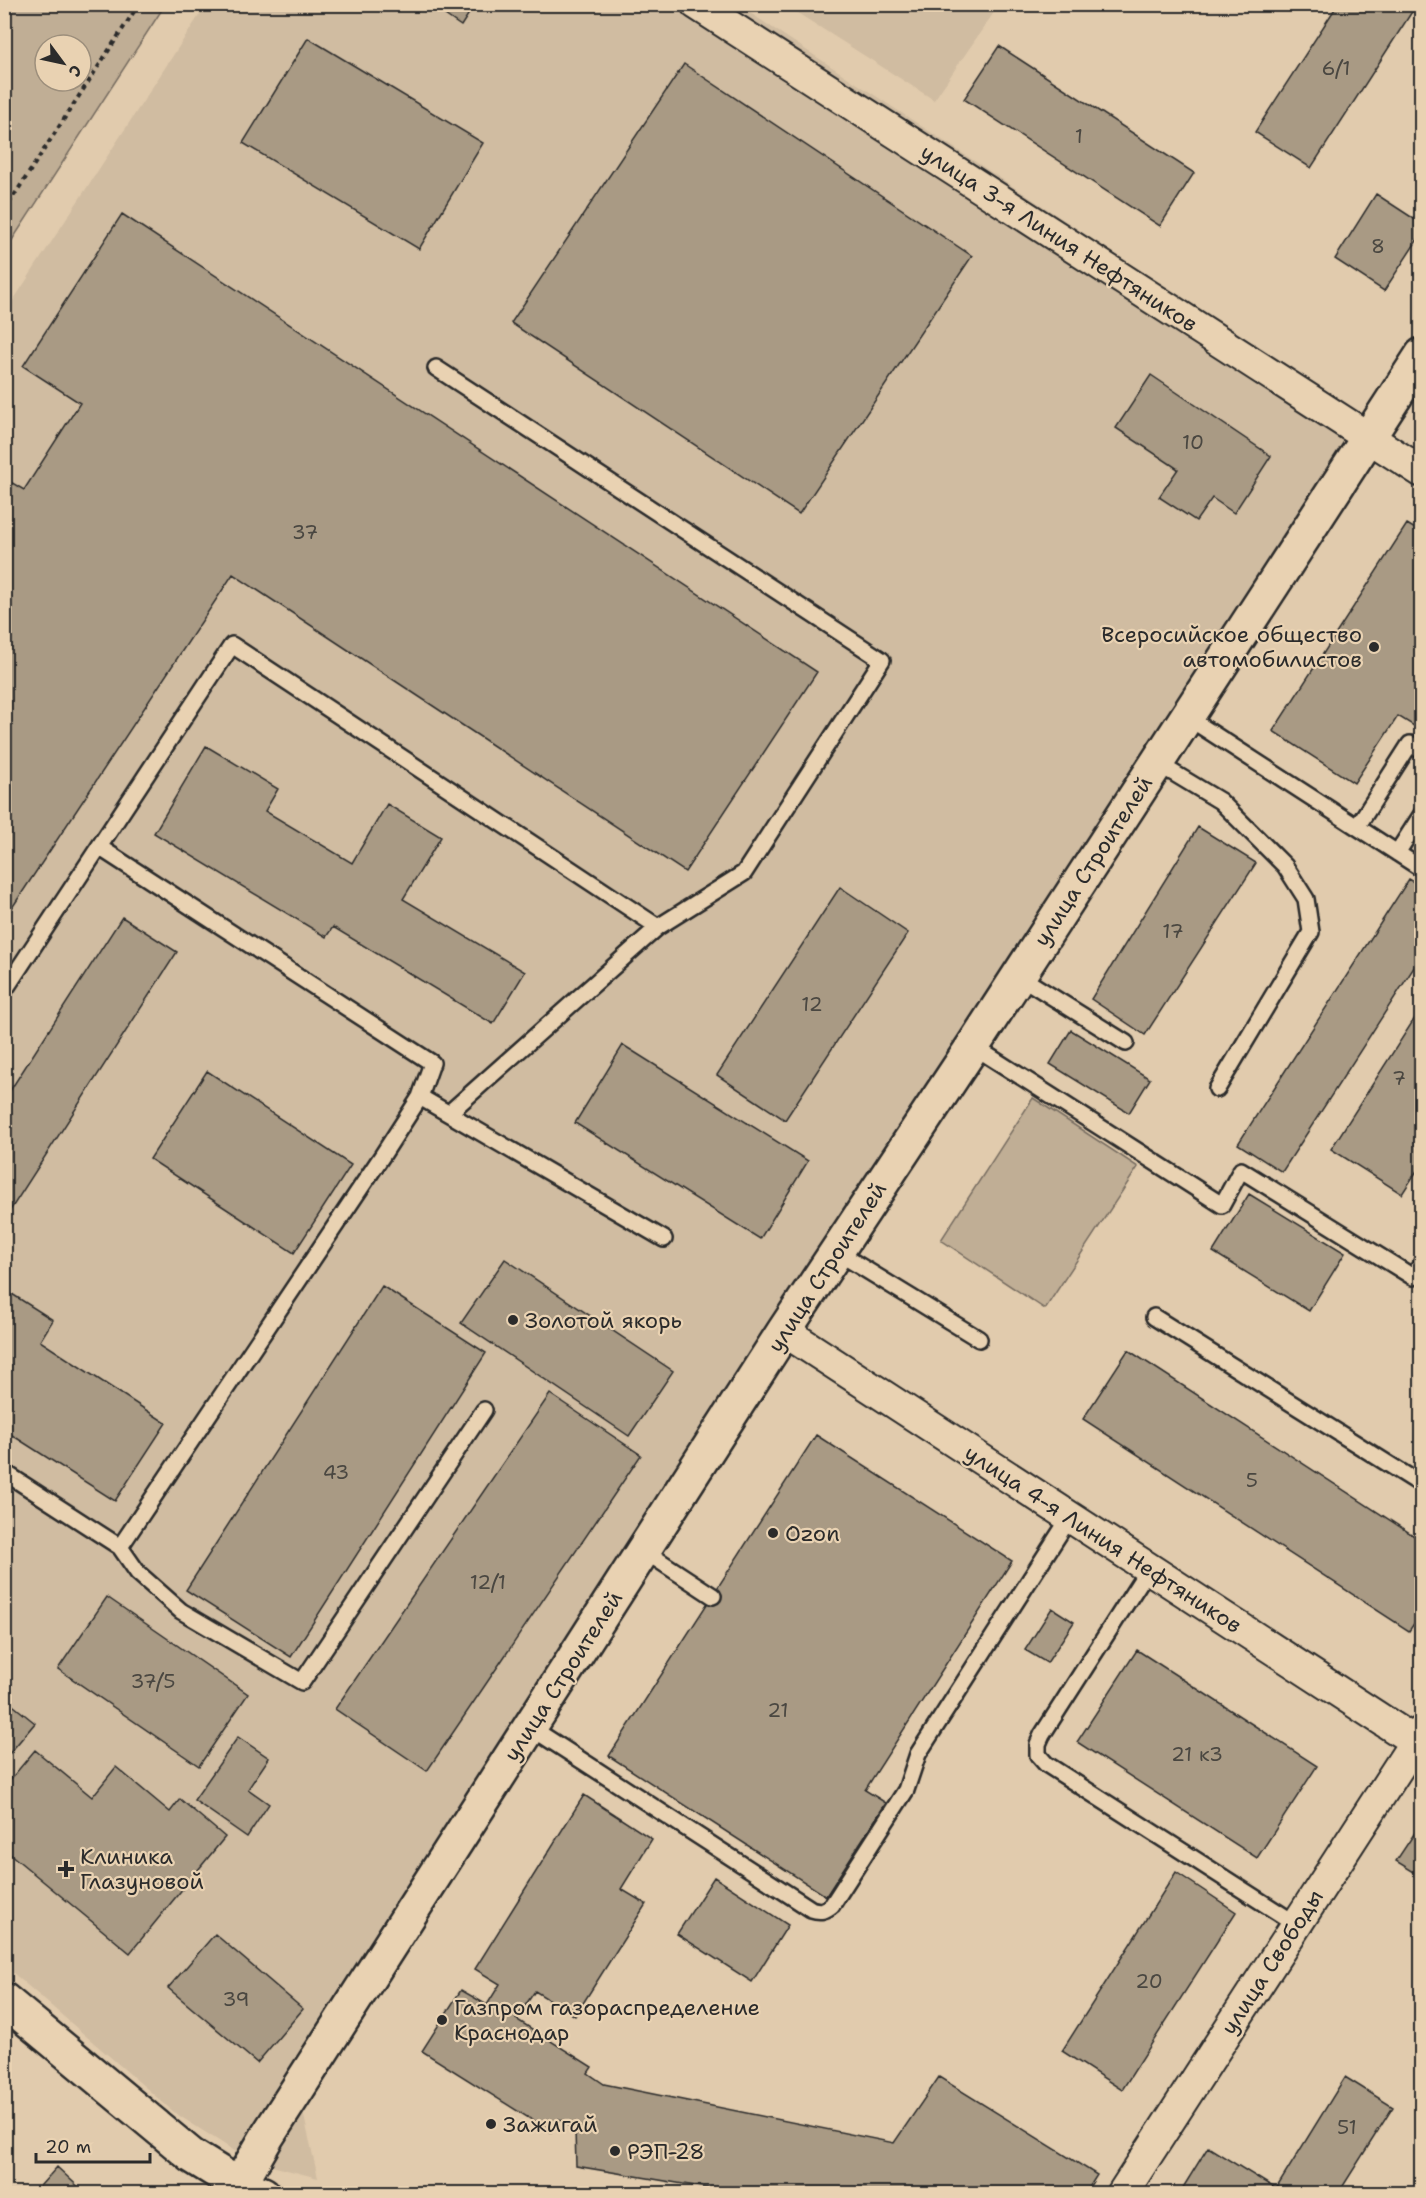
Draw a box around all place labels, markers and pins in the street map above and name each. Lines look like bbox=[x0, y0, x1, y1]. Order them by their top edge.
place label: Всеросийское общество автомобилистов bbox=[1101, 620, 1362, 674]
marker: Всеросийское общество автомобилистов bbox=[1367, 640, 1381, 654]
place label: Золотой якорь bbox=[525, 1306, 682, 1335]
marker: Золотой якорь bbox=[506, 1313, 520, 1327]
place label: Ozon bbox=[785, 1519, 840, 1548]
marker: Ozon bbox=[766, 1526, 780, 1540]
place label: Клиника Глазуновой bbox=[80, 1842, 204, 1896]
marker: Клиника Глазуновой bbox=[57, 1860, 75, 1878]
place label: Газпром газораспределение Краснодар bbox=[454, 1993, 760, 2047]
marker: Газпром газораспределение Краснодар bbox=[435, 2013, 449, 2027]
place label: Зажигай bbox=[503, 2110, 597, 2139]
marker: Зажигай bbox=[484, 2117, 498, 2131]
place label: РЭП-28 bbox=[627, 2137, 705, 2166]
marker: РЭП-28 bbox=[608, 2144, 622, 2158]

